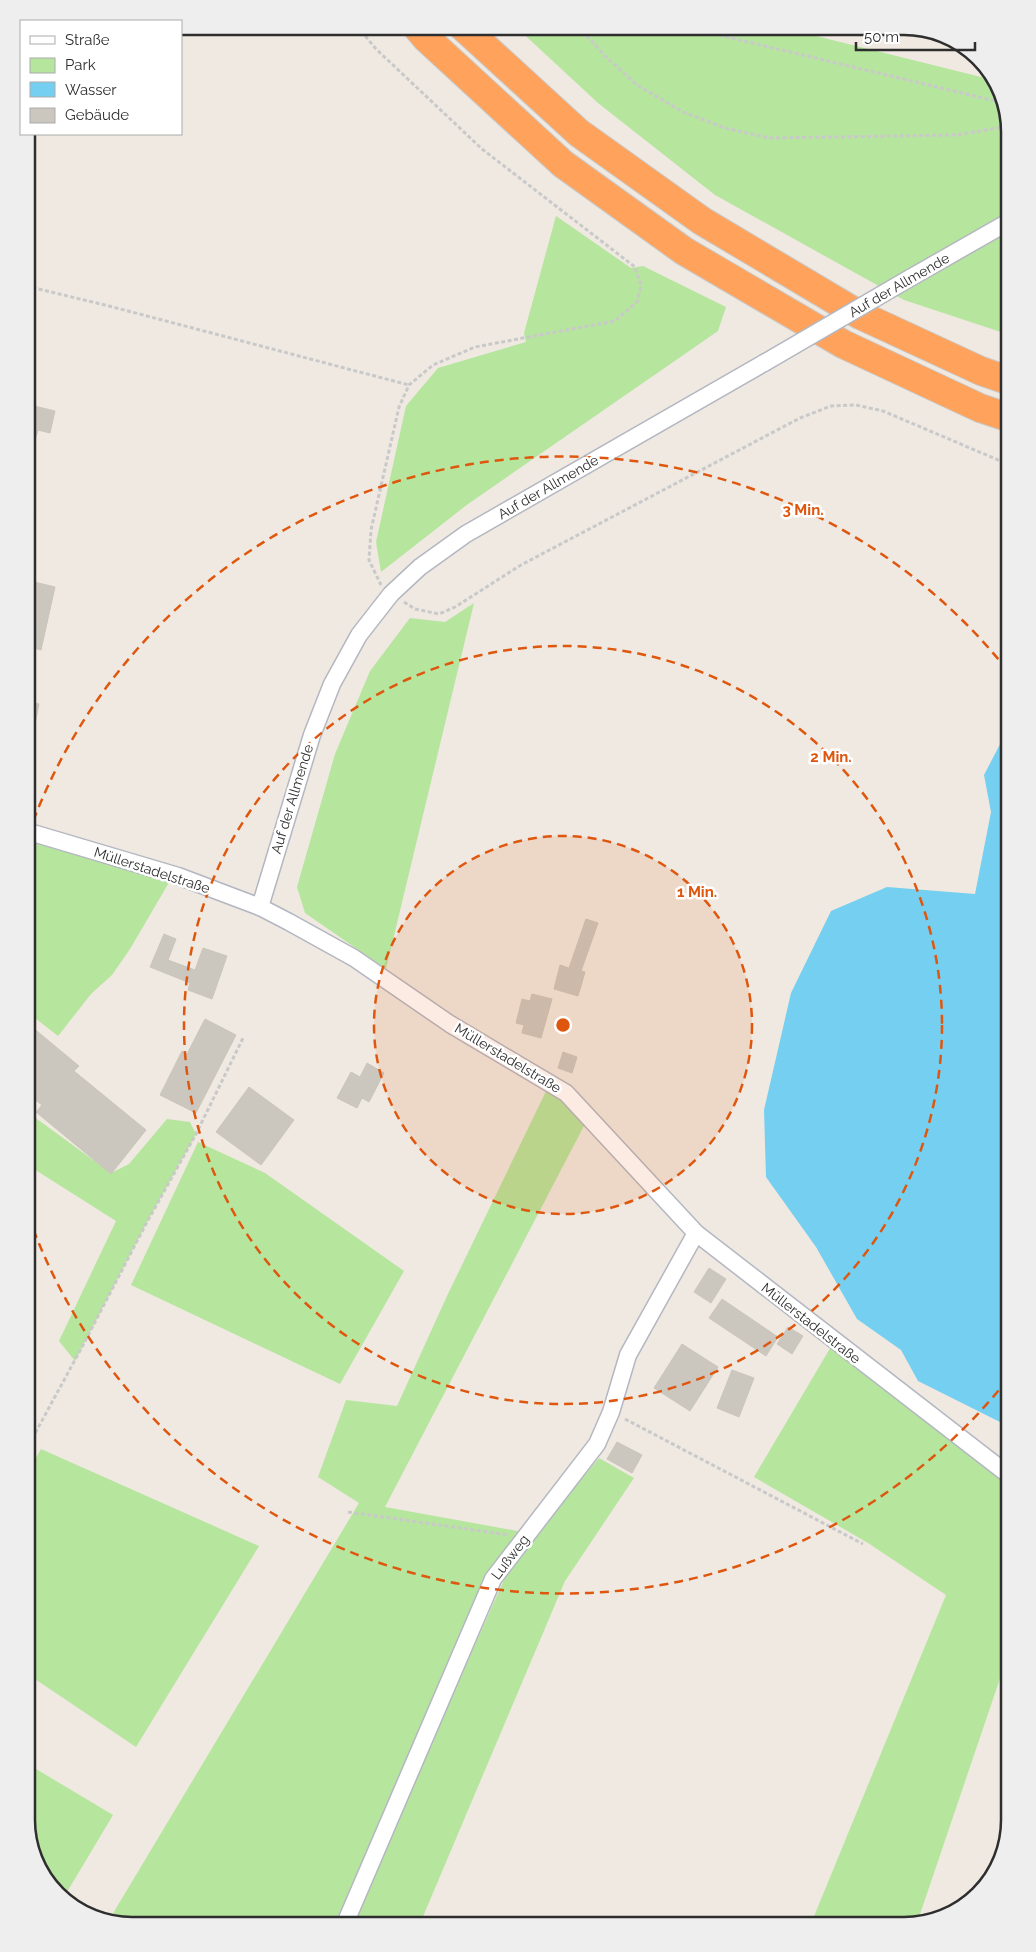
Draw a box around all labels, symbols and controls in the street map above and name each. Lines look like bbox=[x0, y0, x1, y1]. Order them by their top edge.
legend bbox=[20, 20, 182, 135]
scale bar bbox=[856, 20, 975, 52]
text: 50 m bbox=[864, 28, 899, 46]
text: Straße bbox=[65, 31, 110, 49]
text: Park bbox=[65, 56, 96, 74]
text: Wasser bbox=[65, 81, 117, 99]
text: Gebäude bbox=[65, 106, 129, 124]
street label: Auf der Allmende bbox=[846, 250, 952, 320]
street label: Auf der Allmende bbox=[495, 452, 601, 522]
text: 3 Min. bbox=[782, 501, 824, 519]
street label: Auf der Allmende bbox=[268, 742, 316, 856]
text: 2 Min. bbox=[810, 748, 852, 766]
street label: Müllerstadelstraße bbox=[92, 844, 212, 896]
text: 1 Min. bbox=[677, 883, 717, 901]
centre of rings bbox=[554, 1016, 572, 1034]
street label: Müllerstadelstraße bbox=[452, 1020, 564, 1096]
street label: Müllerstadelstraße bbox=[758, 1279, 864, 1367]
street label: Lußweg bbox=[488, 1531, 532, 1583]

